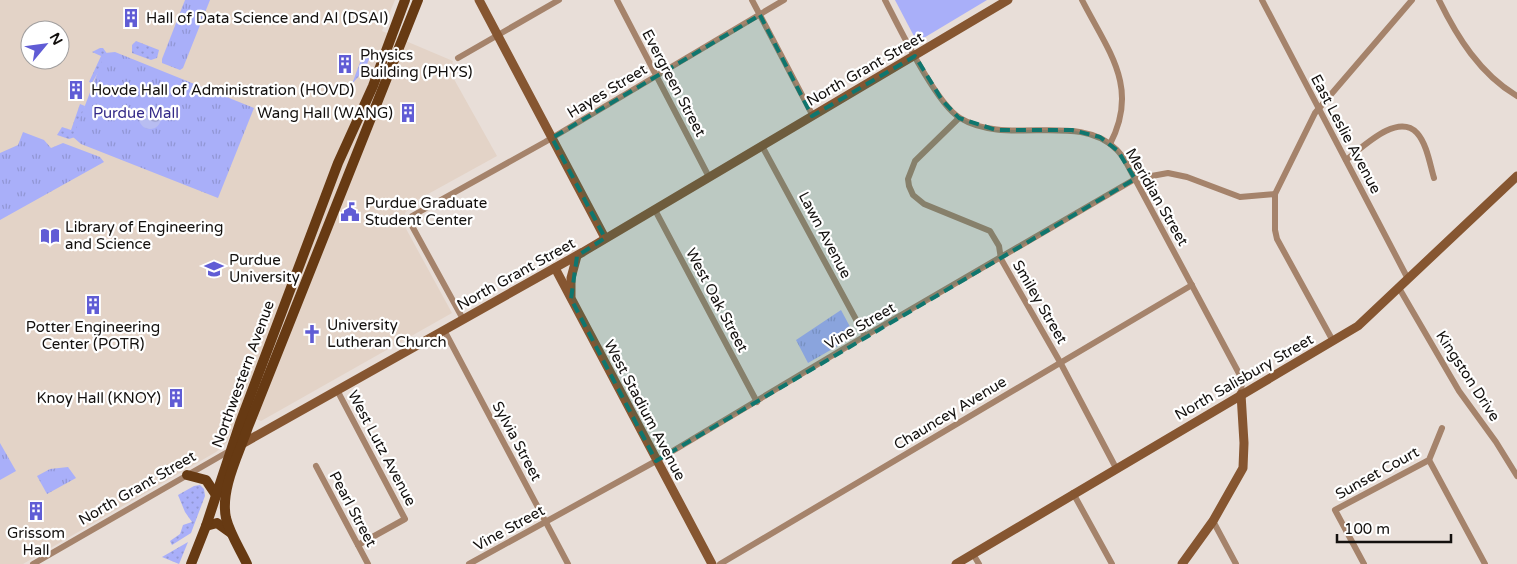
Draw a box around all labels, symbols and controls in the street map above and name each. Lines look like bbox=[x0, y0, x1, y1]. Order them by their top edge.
building icon: Hall of Data Science and AI (DSAI) bbox=[120, 7, 142, 29]
place label: Hall of Data Science and AI (DSAI) bbox=[146, 9, 388, 27]
north arrow bbox=[20, 20, 70, 70]
street label: Evergreen Street bbox=[638, 26, 710, 140]
street label: North Grant Street bbox=[803, 28, 927, 110]
text: N bbox=[46, 30, 66, 48]
place label: Physics Building (PHYS) bbox=[360, 46, 472, 81]
building icon: Physics Building (PHYS) bbox=[334, 53, 356, 75]
street label: Hayes Street bbox=[564, 60, 650, 122]
street label: East Leslie Avenue bbox=[1307, 71, 1385, 197]
building icon: Hovde Hall of Administration (HOVD) bbox=[65, 79, 87, 101]
place label: Hovde Hall of Administration (HOVD) bbox=[91, 81, 354, 99]
building icon: Wang Hall (WANG) bbox=[397, 102, 419, 124]
park label: Purdue Mall bbox=[93, 104, 179, 122]
place label: Wang Hall (WANG) bbox=[257, 104, 393, 122]
street label: Meridian Street bbox=[1122, 145, 1192, 249]
street label: Lawn Avenue bbox=[795, 189, 855, 281]
place label: Purdue Graduate Student Center bbox=[365, 194, 487, 229]
public building icon: Purdue Graduate Student Center bbox=[339, 201, 361, 223]
place label: Library of Engineering and Science bbox=[65, 218, 223, 253]
library icon: Library of Engineering and Science bbox=[39, 225, 61, 247]
street label: North Grant Street bbox=[454, 234, 579, 314]
street label: West Oak Street bbox=[682, 245, 752, 355]
place label: Purdue University bbox=[229, 251, 300, 286]
street label: Smiley Street bbox=[1009, 257, 1071, 347]
school or university icon: Purdue University bbox=[203, 258, 225, 280]
building icon: Potter Engineering Center (POTR) bbox=[82, 294, 104, 316]
street label: Northwestern Avenue bbox=[208, 298, 278, 450]
street label: Vine Street bbox=[822, 298, 899, 353]
place label: University Lutheran Church bbox=[327, 316, 447, 351]
place label: Potter Engineering Center (POTR) bbox=[26, 318, 160, 353]
church icon: University Lutheran Church bbox=[301, 323, 323, 345]
street label: Kingston Drive bbox=[1432, 327, 1504, 425]
street label: North Salisbury Street bbox=[1172, 330, 1317, 424]
street label: West Stadium Avenue bbox=[600, 337, 690, 483]
street label: Chauncey Avenue bbox=[890, 372, 1010, 454]
building icon: Knoy Hall (KNOY) bbox=[165, 387, 187, 409]
street label: West Lutz Avenue bbox=[344, 387, 420, 509]
place label: Knoy Hall (KNOY) bbox=[37, 389, 161, 407]
street label: Sylvia Street bbox=[489, 398, 546, 484]
street label: Sunset Court bbox=[1332, 443, 1422, 503]
street label: North Grant Street bbox=[75, 447, 199, 529]
street label: Pearl Street bbox=[326, 468, 381, 550]
building icon: Grissom Hall bbox=[25, 500, 47, 522]
street label: Vine Street bbox=[470, 501, 548, 555]
scale bar bbox=[1337, 512, 1451, 544]
text: 100 m bbox=[1344, 520, 1390, 538]
place label: Grissom Hall bbox=[7, 524, 65, 559]

